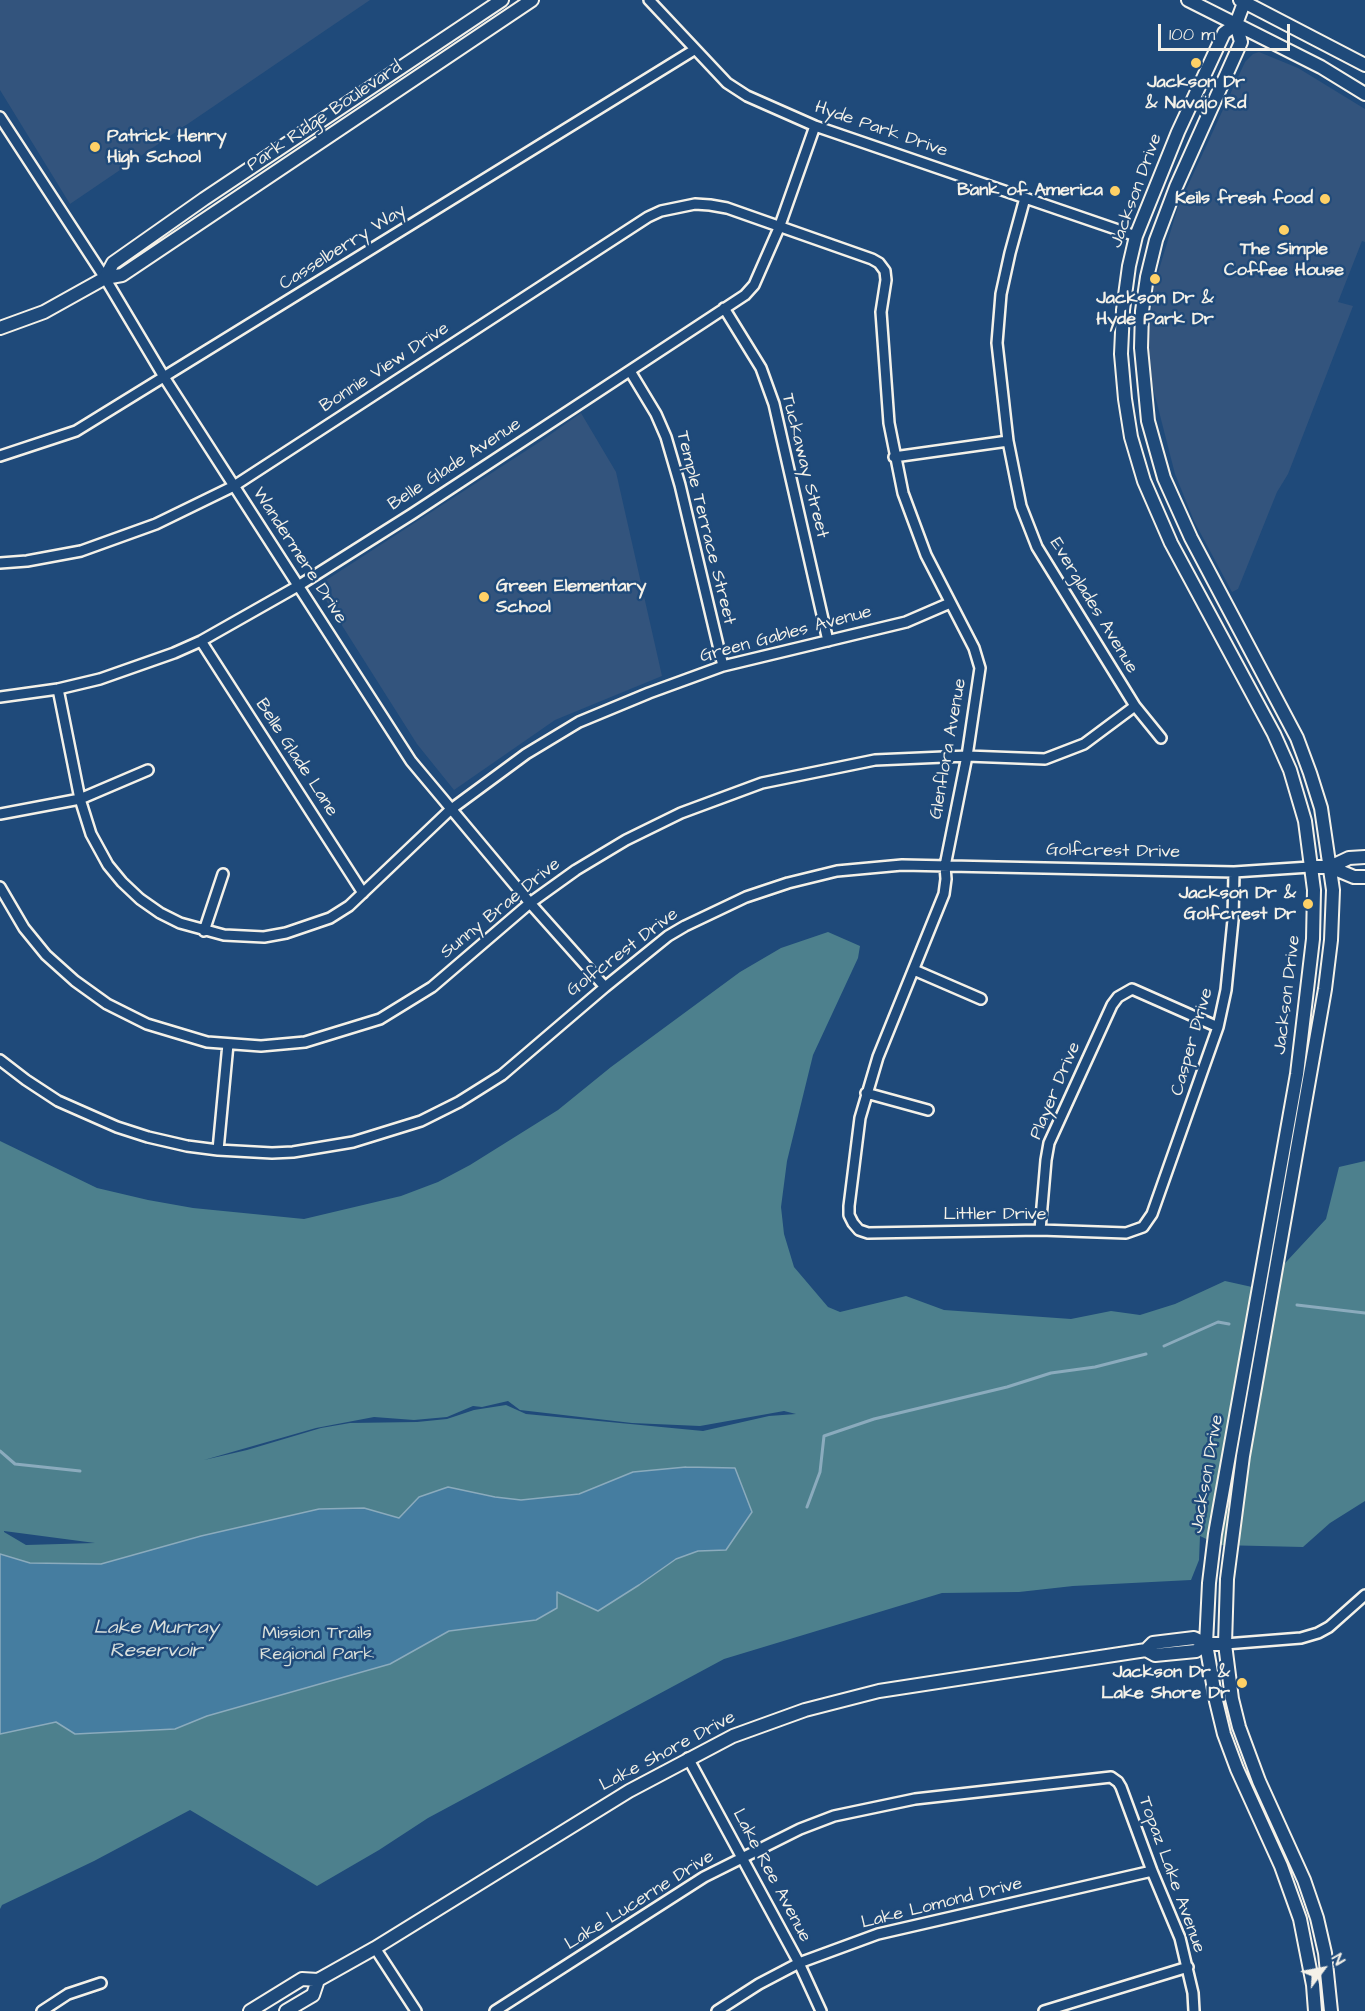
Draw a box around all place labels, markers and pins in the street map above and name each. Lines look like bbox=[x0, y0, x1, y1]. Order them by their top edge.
marker: Jackson Dr & Navajo Rd bbox=[1189, 56, 1203, 70]
place label: Jackson Dr & Navajo Rd bbox=[1146, 72, 1246, 115]
place label: Patrick Henry High School bbox=[107, 126, 227, 168]
marker: Patrick Henry High School bbox=[88, 140, 102, 154]
place label: Bank of America bbox=[957, 180, 1103, 202]
marker: Bank of America bbox=[1108, 184, 1122, 198]
place label: Keils fresh food bbox=[1175, 188, 1313, 210]
marker: Keils fresh food bbox=[1318, 192, 1332, 206]
marker: The Simple Coffee House bbox=[1277, 223, 1291, 237]
place label: The Simple Coffee House bbox=[1224, 239, 1344, 282]
marker: Jackson Dr & Hyde Park Dr bbox=[1148, 272, 1162, 286]
place label: Jackson Dr & Hyde Park Dr bbox=[1096, 288, 1214, 330]
place label: Green Elementary School bbox=[496, 576, 646, 618]
marker: Green Elementary School bbox=[477, 590, 491, 604]
place label: Jackson Dr & Golfcrest Dr bbox=[1179, 883, 1296, 926]
marker: Jackson Dr & Golfcrest Dr bbox=[1301, 897, 1315, 911]
place label: Jackson Dr & Lake Shore Dr bbox=[1101, 1662, 1230, 1704]
marker: Jackson Dr & Lake Shore Dr bbox=[1235, 1676, 1249, 1690]

